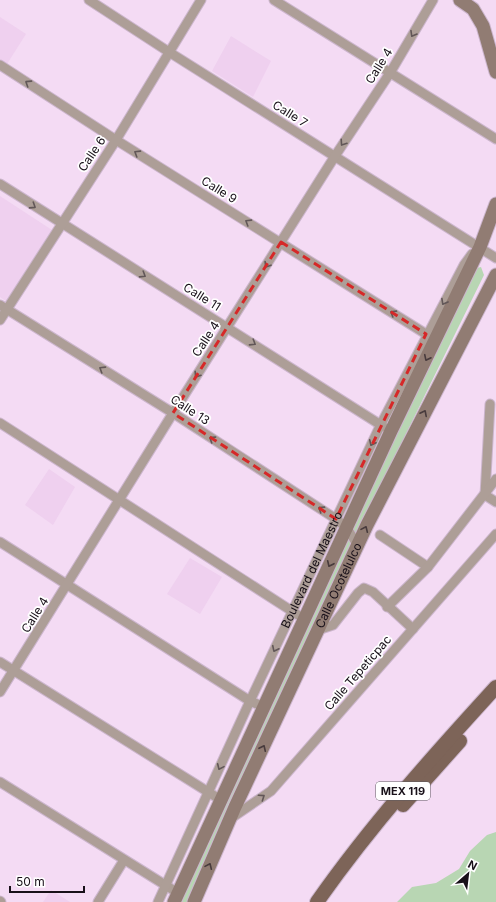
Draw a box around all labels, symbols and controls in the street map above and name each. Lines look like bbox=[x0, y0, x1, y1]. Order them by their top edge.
one-way arrow bbox=[411, 30, 418, 37]
street label: Calle 4 bbox=[362, 45, 396, 86]
one-way arrow bbox=[25, 80, 32, 88]
street label: Calle 7 bbox=[270, 97, 311, 130]
street label: Calle 6 bbox=[74, 133, 109, 174]
one-way arrow bbox=[341, 139, 348, 146]
one-way arrow bbox=[134, 151, 141, 158]
street label: Calle 9 bbox=[199, 173, 240, 206]
one-way arrow bbox=[29, 201, 36, 208]
one-way arrow bbox=[245, 220, 252, 227]
one-way arrow bbox=[264, 261, 271, 268]
one-way arrow bbox=[139, 270, 146, 277]
street label: Calle 11 bbox=[181, 279, 224, 314]
one-way arrow bbox=[441, 298, 448, 305]
one-way arrow bbox=[390, 310, 397, 318]
street label: Calle 4 bbox=[189, 318, 223, 359]
one-way arrow bbox=[249, 339, 256, 346]
one-way arrow bbox=[424, 353, 432, 361]
one-way arrow bbox=[99, 366, 106, 374]
one-way arrow bbox=[195, 371, 202, 378]
street label: Calle 13 bbox=[168, 391, 213, 428]
one-way arrow bbox=[419, 409, 427, 417]
one-way arrow bbox=[209, 436, 216, 443]
one-way arrow bbox=[369, 439, 377, 446]
one-way arrow bbox=[319, 507, 326, 514]
street label: Boulevard del Maestro bbox=[278, 509, 346, 631]
one-way arrow bbox=[361, 525, 369, 532]
street label: Calle Ocotelulco bbox=[312, 540, 365, 631]
one-way arrow bbox=[327, 560, 335, 568]
street label: Calle 4 bbox=[18, 594, 52, 635]
street label: Calle Tepeticpac bbox=[321, 632, 394, 713]
one-way arrow bbox=[272, 645, 280, 652]
one-way arrow bbox=[258, 745, 266, 752]
one-way arrow bbox=[217, 763, 225, 770]
road number: MEX 119 bbox=[376, 782, 430, 800]
one-way arrow bbox=[258, 795, 265, 802]
north arrow bbox=[448, 854, 488, 894]
text: N bbox=[466, 857, 480, 873]
one-way arrow bbox=[204, 863, 212, 871]
scale bar bbox=[10, 868, 84, 894]
text: 50 m bbox=[16, 874, 45, 889]

